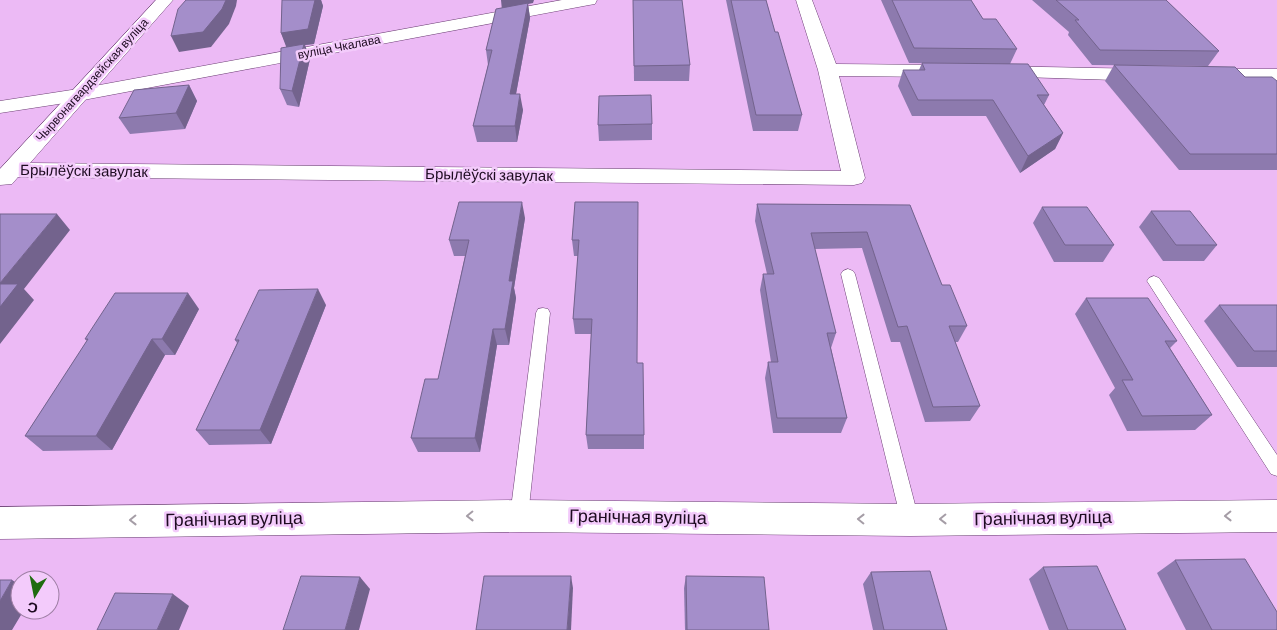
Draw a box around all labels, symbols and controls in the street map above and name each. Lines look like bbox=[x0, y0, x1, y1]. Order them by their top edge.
street label: Чырвонагвардзейская вуліца bbox=[32, 15, 151, 145]
street label: вуліца Чкалава bbox=[296, 31, 382, 62]
street label: Брылёўскі завулак bbox=[20, 160, 148, 180]
street label: Брылёўскі завулак bbox=[425, 164, 553, 184]
street label: Гранічная вуліца bbox=[569, 504, 708, 528]
street label: Гранічная вуліца bbox=[974, 505, 1113, 529]
street label: Гранічная вуліца bbox=[165, 506, 304, 530]
one-way arrow bbox=[466, 511, 474, 521]
one-way arrow bbox=[1224, 511, 1232, 521]
one-way arrow bbox=[857, 514, 865, 524]
one-way arrow bbox=[939, 514, 947, 524]
one-way arrow bbox=[128, 515, 136, 525]
north arrow bbox=[10, 570, 60, 620]
text: С bbox=[26, 599, 39, 618]

